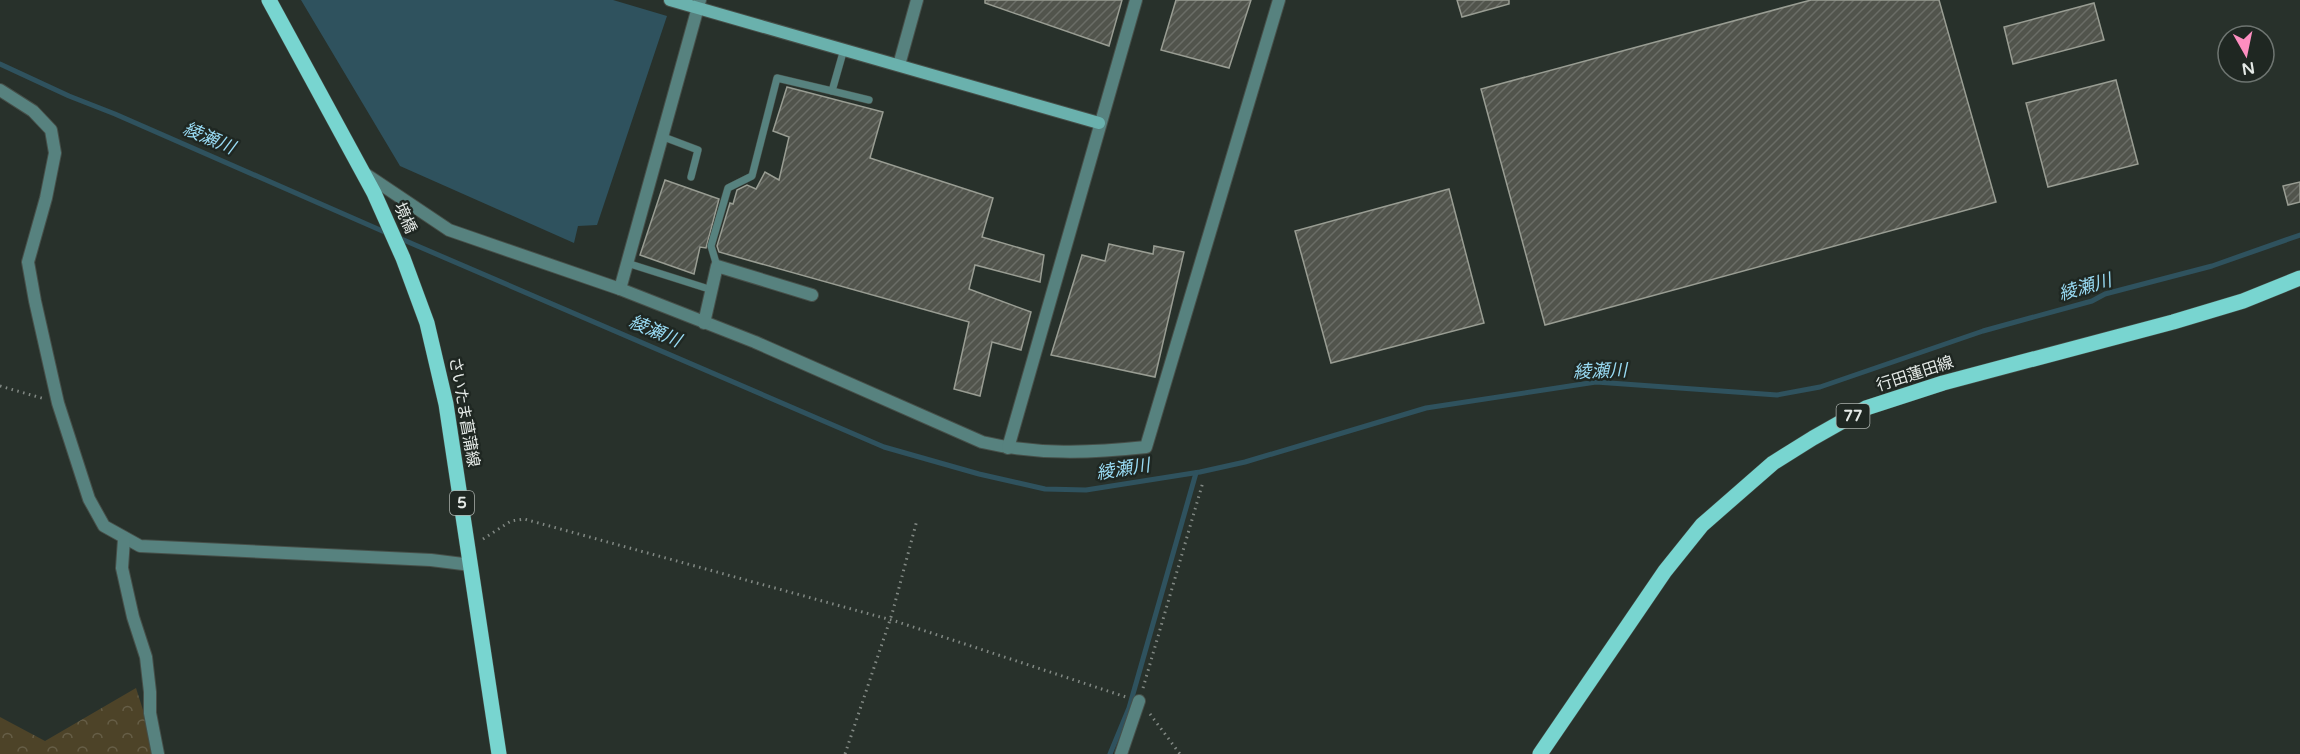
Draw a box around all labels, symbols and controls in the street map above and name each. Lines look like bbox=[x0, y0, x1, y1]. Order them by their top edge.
north arrow bbox=[2216, 24, 2276, 84]
text: N bbox=[2240, 57, 2256, 79]
water label: 綾瀬川 bbox=[180, 117, 240, 159]
street label: 境橋 bbox=[389, 199, 421, 237]
water label: 綾瀬川 bbox=[2056, 268, 2116, 305]
water label: 綾瀬川 bbox=[626, 310, 686, 352]
street label: 行田蓮田線 bbox=[1874, 352, 1956, 396]
street label: さいたま菖蒲線 bbox=[444, 355, 484, 469]
water label: 綾瀬川 bbox=[1573, 359, 1629, 383]
road number: 77 bbox=[1836, 404, 1870, 428]
water label: 綾瀬川 bbox=[1095, 454, 1153, 484]
road number: 5 bbox=[450, 491, 474, 515]

